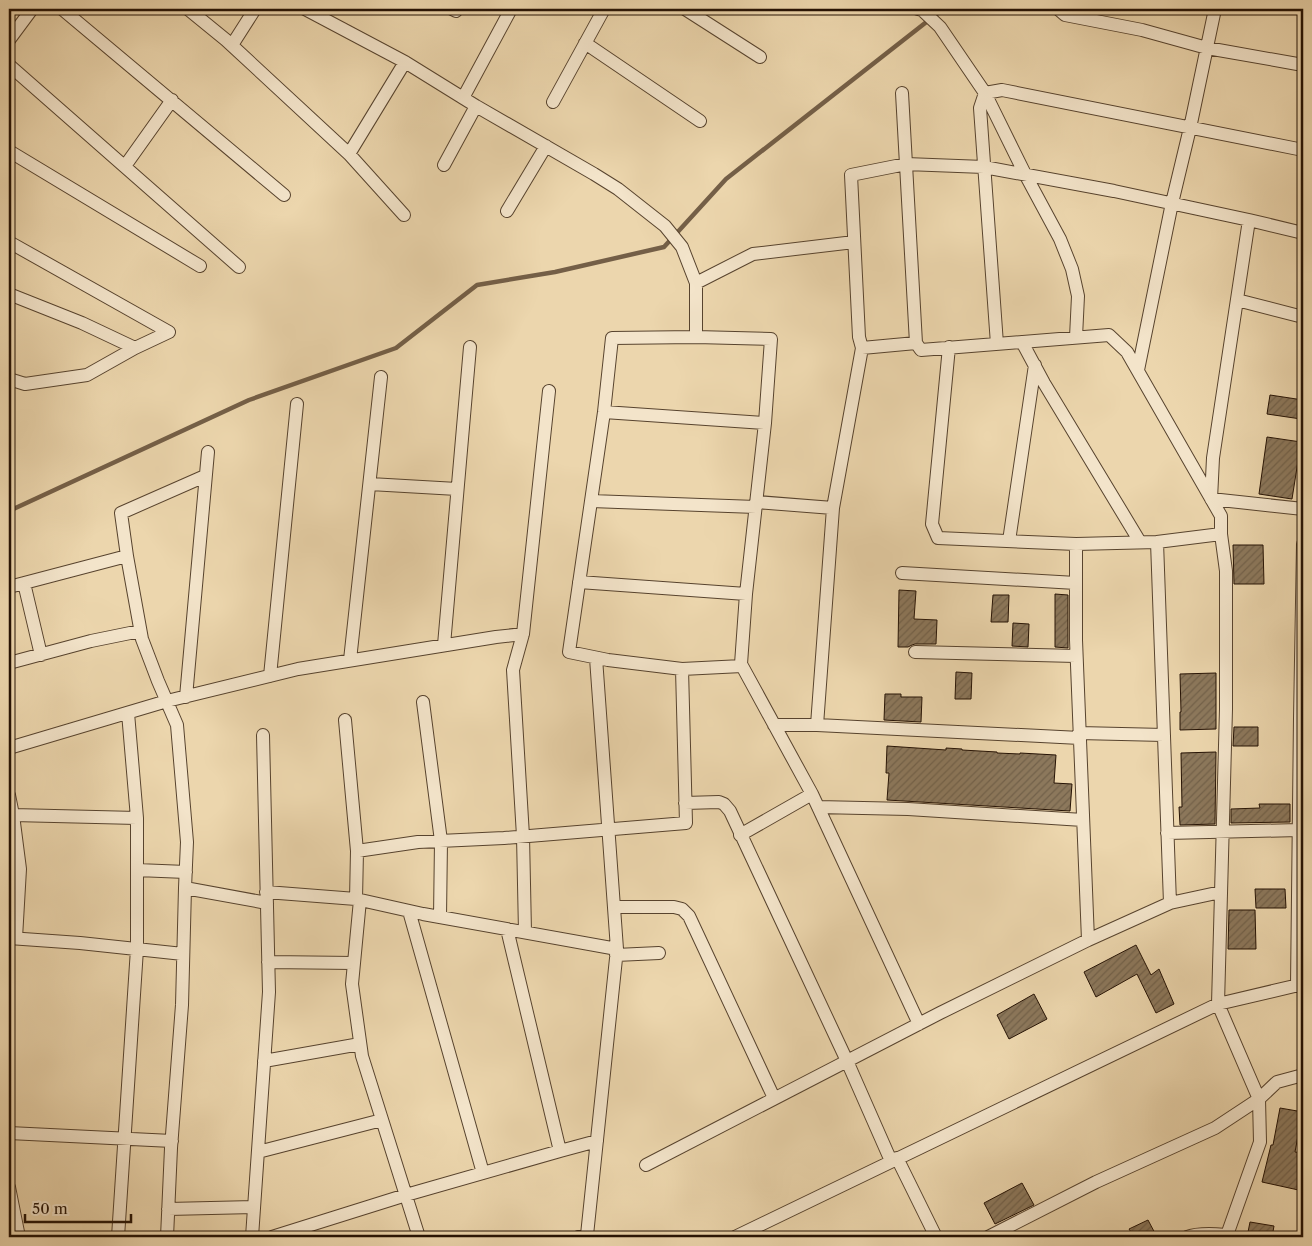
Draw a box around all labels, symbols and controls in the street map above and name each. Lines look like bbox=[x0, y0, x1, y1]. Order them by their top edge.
scale bar bbox=[25, 1191, 131, 1223]
text: 50 m bbox=[32, 1199, 68, 1218]

